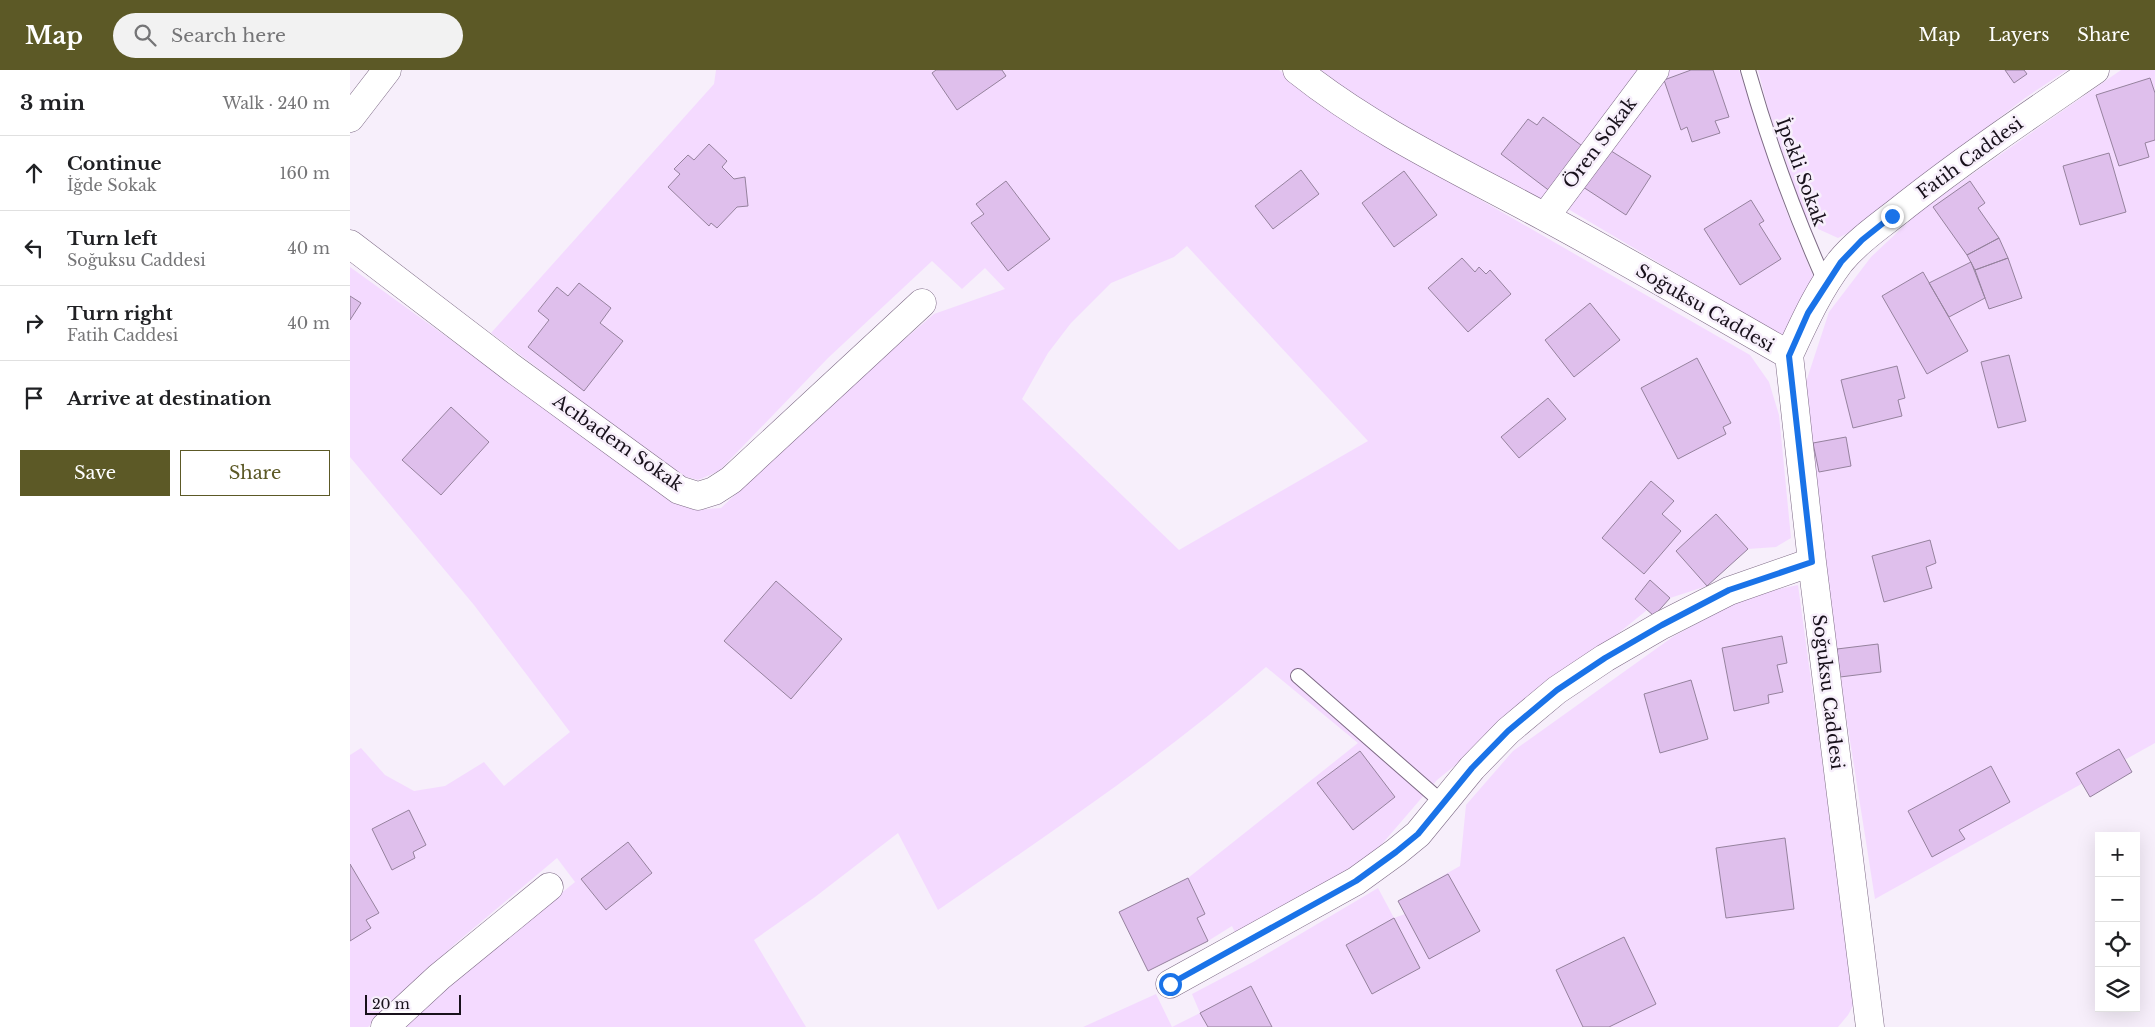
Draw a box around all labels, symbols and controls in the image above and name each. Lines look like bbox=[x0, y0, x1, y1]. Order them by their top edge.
search box bbox=[113, 13, 463, 58]
text: Map bbox=[25, 21, 83, 50]
icon: search bbox=[131, 21, 159, 49]
text: Search here bbox=[171, 24, 286, 47]
text: Map bbox=[1919, 24, 1960, 46]
text: Layers bbox=[1988, 24, 2049, 46]
text: Share bbox=[2077, 24, 2130, 46]
text: 3 min bbox=[20, 90, 85, 116]
street label: Ören Sokak bbox=[1558, 92, 1642, 193]
text: Walk · 240 m bbox=[223, 93, 330, 113]
street label: Fatih Caddesi bbox=[1913, 112, 2027, 204]
street label: İpekli Sokak bbox=[1771, 115, 1832, 229]
text: Continue bbox=[67, 152, 162, 175]
icon: ahead bbox=[20, 159, 48, 187]
text: 160 m bbox=[279, 163, 330, 183]
text: İğde Sokak bbox=[67, 175, 157, 195]
route end bbox=[1881, 205, 1904, 228]
text: Turn left bbox=[67, 227, 158, 250]
icon: left bbox=[20, 234, 48, 262]
text: 40 m bbox=[287, 238, 330, 258]
text: Soğuksu Caddesi bbox=[67, 250, 206, 270]
street label: Soğuksu Caddesi bbox=[1632, 259, 1778, 357]
text: Turn right bbox=[67, 302, 173, 325]
icon: right bbox=[20, 309, 48, 337]
text: 40 m bbox=[287, 313, 330, 333]
text: Fatih Caddesi bbox=[67, 325, 178, 345]
icon: arrive bbox=[20, 384, 48, 412]
text: Arrive at destination bbox=[67, 387, 271, 410]
street label: Acıbadem Sokak bbox=[548, 389, 687, 496]
button: Save bbox=[20, 450, 170, 496]
button: Share bbox=[180, 450, 330, 496]
street label: Soğuksu Caddesi bbox=[1808, 613, 1848, 771]
map controls bbox=[2095, 832, 2140, 1012]
button: + bbox=[2095, 832, 2140, 877]
button: − bbox=[2095, 877, 2140, 922]
button: locate bbox=[2095, 922, 2140, 967]
button: layers bbox=[2095, 967, 2140, 1012]
route start bbox=[1159, 973, 1182, 996]
scale bar bbox=[365, 992, 461, 1015]
text: 20 m bbox=[372, 995, 410, 1013]

